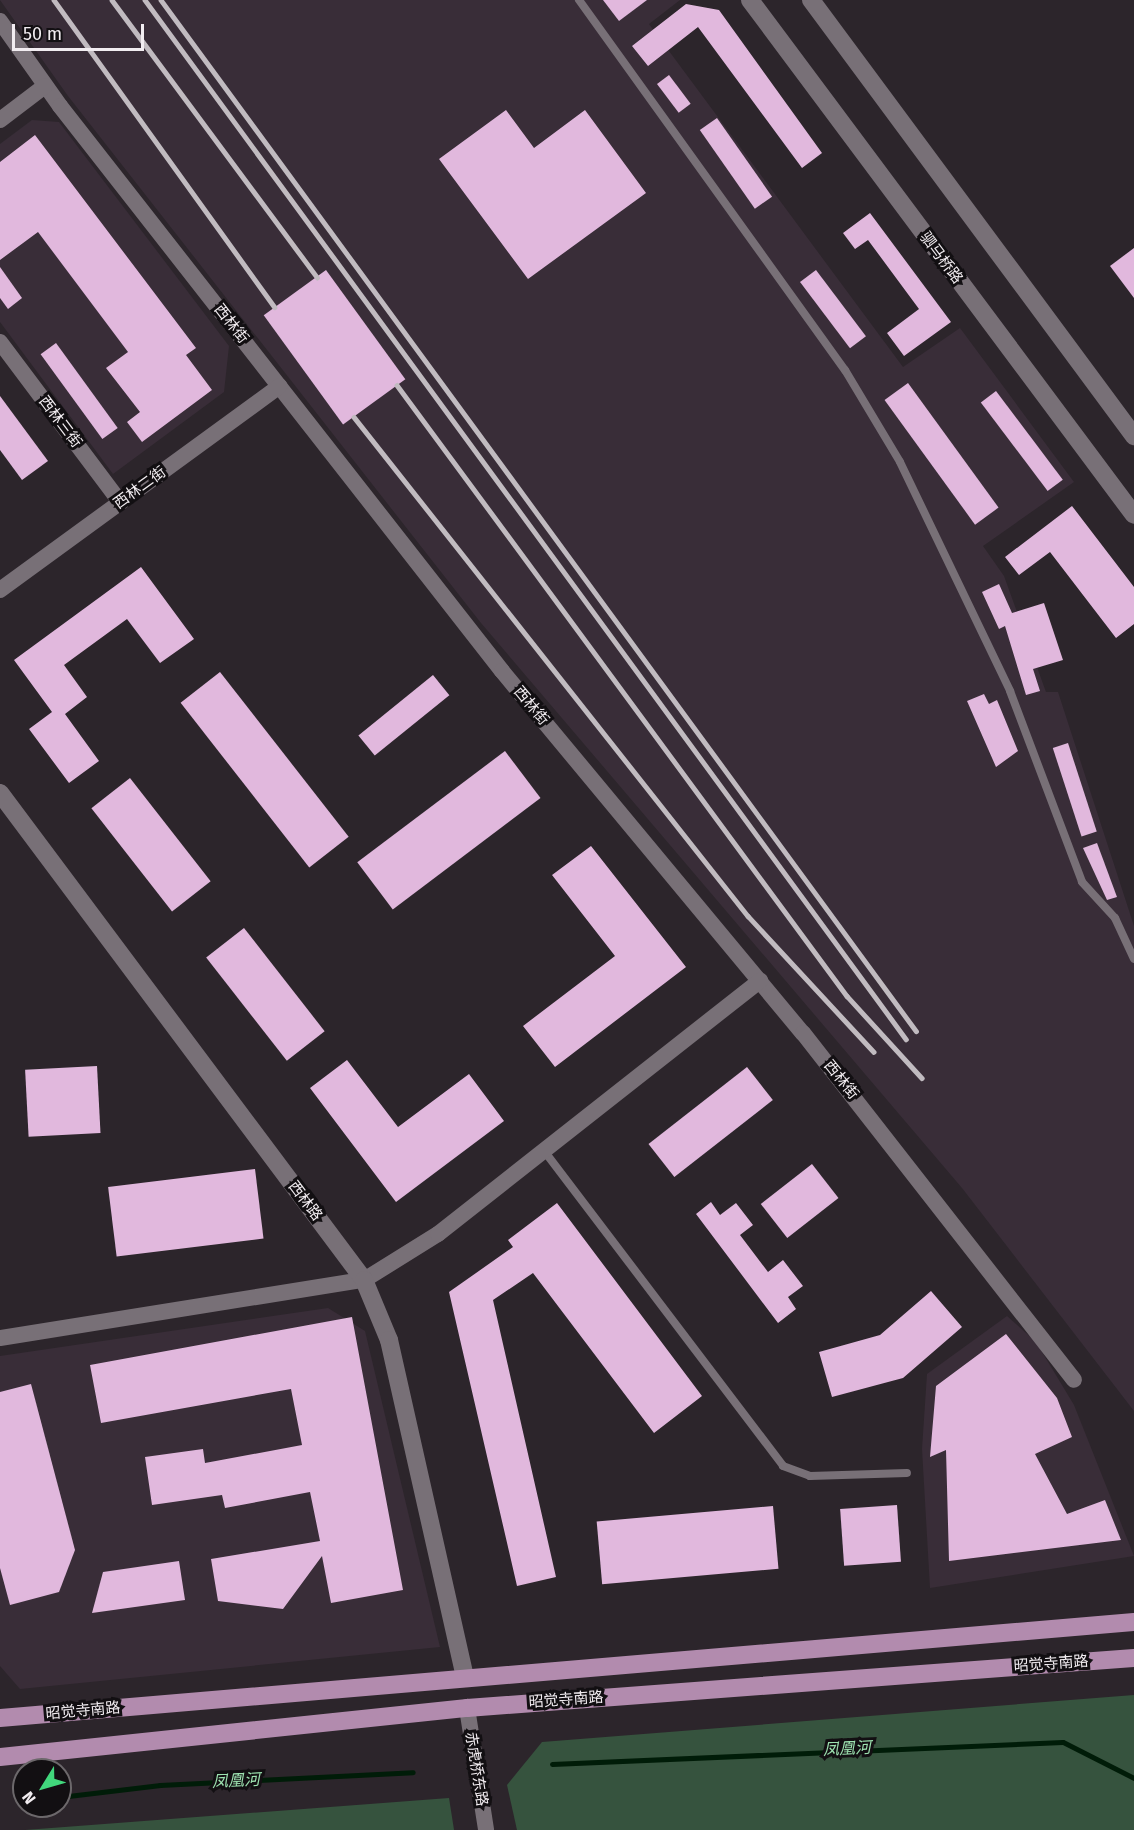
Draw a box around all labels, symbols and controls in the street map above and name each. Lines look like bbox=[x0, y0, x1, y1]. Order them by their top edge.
scale bar bbox=[15, 12, 147, 50]
text: 50 m bbox=[23, 23, 62, 45]
street label: 驷马桥路 bbox=[916, 229, 966, 287]
street label: 西林街 bbox=[210, 301, 252, 347]
street label: 西林三街 bbox=[35, 393, 85, 451]
street label: 西林二街 bbox=[110, 463, 170, 513]
street label: 西林街 bbox=[510, 683, 552, 729]
street label: 西林街 bbox=[820, 1057, 862, 1103]
street label: 西林路 bbox=[284, 1178, 326, 1224]
street label: 昭觉寺南路 bbox=[1013, 1652, 1089, 1676]
street label: 昭觉寺南路 bbox=[528, 1688, 604, 1712]
street label: 昭觉寺南路 bbox=[45, 1699, 121, 1723]
street label: 赤虎桥东路 bbox=[461, 1731, 491, 1807]
water label: 凤凰河 bbox=[823, 1738, 871, 1760]
north arrow bbox=[12, 1758, 72, 1818]
water label: 凤凰河 bbox=[212, 1770, 260, 1792]
text: N bbox=[18, 1788, 40, 1808]

